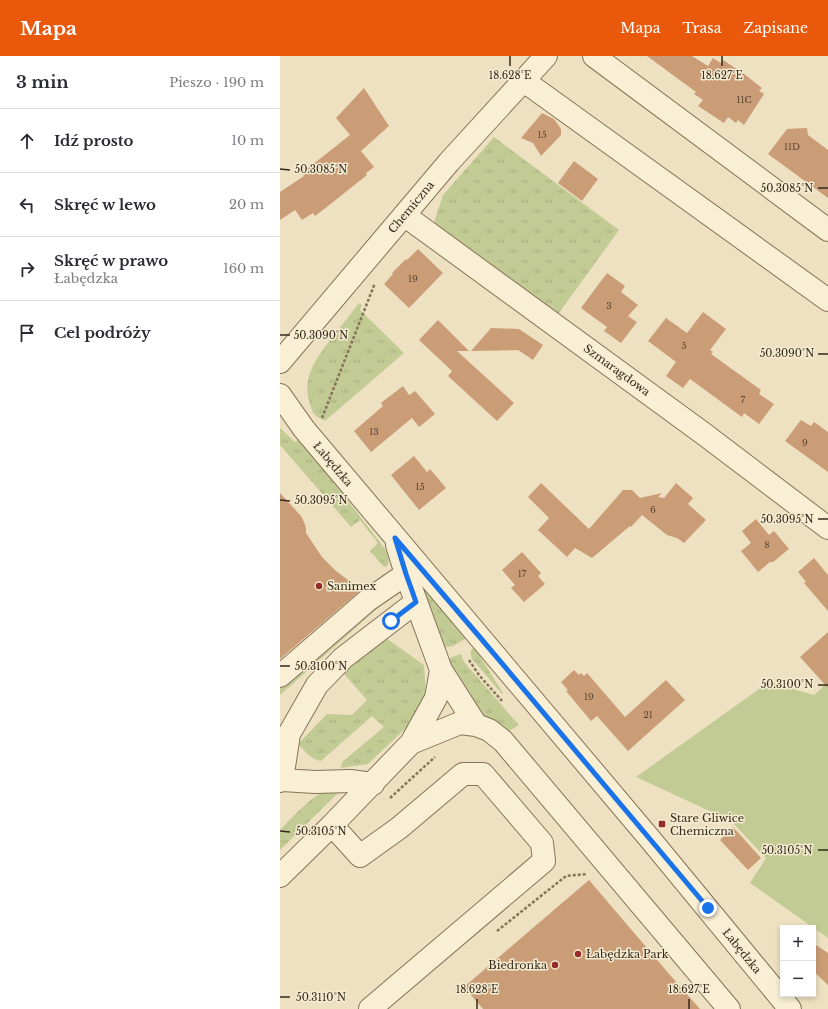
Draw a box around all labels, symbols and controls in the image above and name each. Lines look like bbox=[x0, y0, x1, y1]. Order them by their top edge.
text: Mapa bbox=[20, 17, 77, 40]
text: Mapa bbox=[620, 19, 661, 37]
text: Trasa bbox=[683, 19, 721, 37]
text: Zapisane bbox=[743, 19, 808, 37]
text: 18.628°E bbox=[489, 69, 531, 82]
text: 18.627°E bbox=[701, 69, 743, 82]
text: 3 min bbox=[16, 72, 69, 93]
text: Pieszo · 190 m bbox=[169, 74, 264, 91]
house number: 11C bbox=[736, 94, 752, 105]
house number: 15 bbox=[537, 129, 547, 140]
icon: ahead bbox=[16, 130, 38, 152]
text: Idź prosto bbox=[54, 131, 133, 150]
text: 10 m bbox=[231, 132, 264, 149]
house number: 11D bbox=[784, 141, 800, 152]
text: 50.3085°N bbox=[295, 163, 347, 176]
street label: Chemiczna bbox=[385, 177, 437, 236]
text: 50.3085°N bbox=[761, 182, 813, 195]
icon: left bbox=[16, 194, 38, 216]
text: Skręć w lewo bbox=[54, 195, 156, 214]
text: 20 m bbox=[229, 196, 264, 213]
text: Skręć w prawo bbox=[54, 251, 168, 270]
icon: right bbox=[16, 258, 38, 280]
text: 160 m bbox=[223, 260, 264, 277]
text: Łabędzka bbox=[54, 270, 118, 287]
house number: 19 bbox=[408, 273, 418, 284]
house number: 3 bbox=[606, 300, 612, 311]
icon: arrive bbox=[16, 322, 38, 344]
text: Cel podróży bbox=[54, 323, 151, 342]
text: 50.3090°N bbox=[294, 329, 348, 342]
house number: 5 bbox=[681, 340, 687, 351]
street label: Szmaragdowa bbox=[581, 341, 654, 399]
text: 50.3090°N bbox=[760, 347, 814, 360]
house number: 7 bbox=[741, 394, 746, 405]
house number: 13 bbox=[369, 426, 379, 437]
house number: 9 bbox=[802, 437, 808, 448]
street label: Łabędzka bbox=[310, 439, 356, 490]
house number: 15 bbox=[415, 481, 425, 492]
text: 50.3095°N bbox=[294, 494, 348, 507]
house number: 6 bbox=[650, 504, 656, 515]
text: 50.3095°N bbox=[760, 513, 814, 526]
house number: 8 bbox=[764, 539, 770, 550]
house number: 17 bbox=[518, 568, 527, 579]
place label: Sanimex bbox=[327, 579, 377, 593]
marker: Sanimex bbox=[314, 581, 324, 591]
route start bbox=[382, 612, 400, 630]
text: 50.3100°N bbox=[295, 660, 347, 673]
text: 50.3100°N bbox=[761, 678, 813, 691]
house number: 19 bbox=[584, 691, 594, 702]
house number: 21 bbox=[643, 709, 653, 720]
place label: Stare Gliwice Chemiczna bbox=[670, 811, 744, 838]
marker: Stare Gliwice Chemiczna bbox=[657, 819, 667, 829]
text: 50.3105°N bbox=[295, 825, 347, 838]
text: 50.3105°N bbox=[761, 844, 813, 857]
route end bbox=[699, 899, 717, 917]
map controls bbox=[780, 925, 816, 997]
button: + bbox=[780, 925, 816, 961]
street label: Łabędzka bbox=[720, 926, 765, 977]
place label: Łabędzka Park bbox=[586, 947, 669, 961]
marker: Łabędzka Park bbox=[573, 949, 583, 959]
place label: Biedronka bbox=[488, 958, 548, 972]
marker: Biedronka bbox=[550, 960, 560, 970]
button: − bbox=[780, 961, 816, 997]
text: 18.628°E bbox=[456, 983, 498, 996]
text: 18.627°E bbox=[668, 983, 710, 996]
text: 50.3110°N bbox=[296, 991, 346, 1004]

